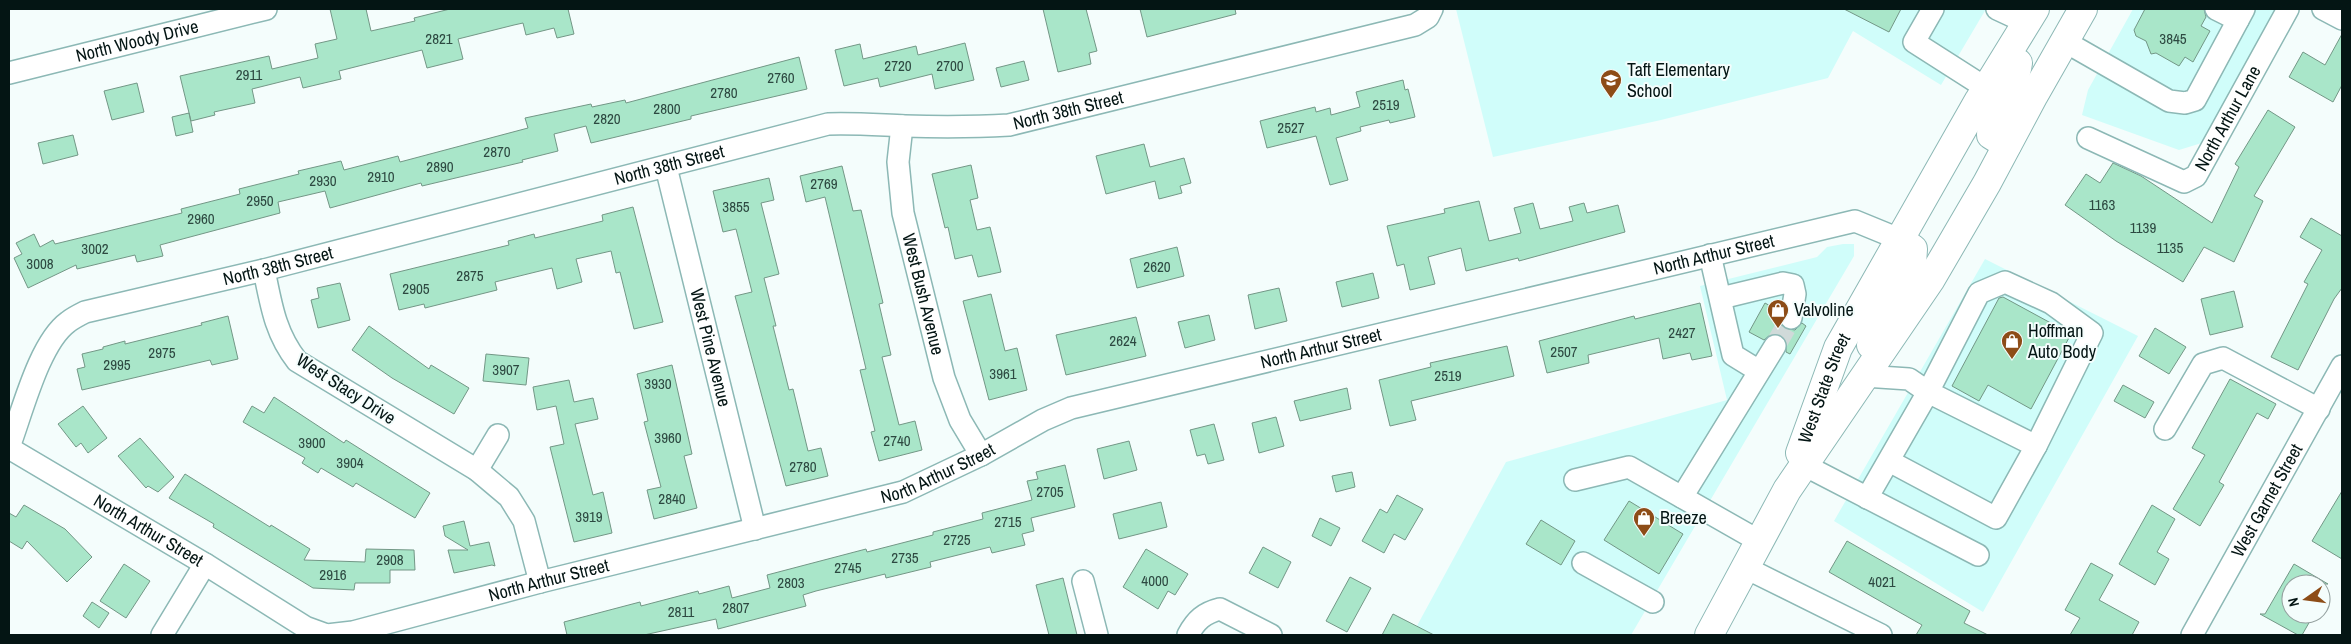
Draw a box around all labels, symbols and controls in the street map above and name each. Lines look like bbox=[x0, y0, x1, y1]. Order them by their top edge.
street label: North Woody Drive bbox=[73, 13, 201, 68]
house number: 2821 bbox=[425, 28, 453, 49]
house number: 3845 bbox=[2159, 28, 2187, 49]
house number: 2720 bbox=[884, 55, 912, 76]
house number: 2700 bbox=[936, 55, 964, 76]
place label: Taft Elementary School bbox=[1627, 57, 1730, 103]
street label: North Arthur Lane bbox=[2188, 61, 2266, 175]
house number: 2911 bbox=[236, 64, 262, 85]
house number: 2760 bbox=[767, 67, 795, 88]
school or university icon: Taft Elementary School bbox=[1599, 68, 1623, 99]
house number: 2780 bbox=[710, 82, 738, 103]
street label: North 38th Street bbox=[1010, 84, 1126, 136]
house number: 2519 bbox=[1372, 94, 1400, 115]
house number: 2800 bbox=[653, 98, 681, 119]
house number: 2820 bbox=[593, 108, 621, 129]
house number: 2527 bbox=[1277, 117, 1305, 138]
street label: North 38th Street bbox=[611, 138, 727, 191]
house number: 2870 bbox=[483, 141, 511, 162]
house number: 2890 bbox=[426, 156, 454, 177]
house number: 2910 bbox=[367, 166, 395, 187]
house number: 2930 bbox=[309, 170, 337, 191]
house number: 2769 bbox=[810, 173, 838, 194]
house number: 2950 bbox=[246, 190, 274, 211]
house number: 1163 bbox=[2089, 194, 2115, 215]
house number: 3855 bbox=[722, 196, 750, 217]
house number: 2960 bbox=[187, 208, 215, 229]
house number: 1139 bbox=[2130, 217, 2156, 238]
street label: North Arthur Street bbox=[1651, 228, 1777, 281]
street label: West Bush Avenue bbox=[897, 231, 951, 357]
house number: 1135 bbox=[2157, 237, 2183, 258]
house number: 3002 bbox=[81, 238, 109, 259]
street label: North 38th Street bbox=[220, 240, 336, 291]
house number: 3008 bbox=[26, 253, 54, 274]
house number: 2620 bbox=[1143, 256, 1171, 277]
house number: 2875 bbox=[456, 265, 484, 286]
house number: 2905 bbox=[402, 278, 430, 299]
street label: West Pine Avenue bbox=[684, 286, 737, 409]
place label: Valvoline bbox=[1794, 297, 1854, 322]
shop icon: Valvoline bbox=[1766, 298, 1790, 329]
place label: Hoffman Auto Body bbox=[2027, 318, 2097, 364]
street label: North Arthur Street bbox=[1258, 321, 1384, 374]
house number: 2427 bbox=[1668, 322, 1696, 343]
street label: West State Street bbox=[1792, 328, 1856, 447]
shop icon: Hoffman Auto Body bbox=[2000, 329, 2024, 360]
house number: 2624 bbox=[1109, 330, 1137, 351]
house number: 2507 bbox=[1550, 341, 1578, 362]
house number: 2975 bbox=[148, 342, 176, 363]
street label: West Stacy Drive bbox=[292, 347, 401, 430]
house number: 2995 bbox=[103, 354, 131, 375]
house number: 3907 bbox=[492, 359, 520, 380]
house number: 3961 bbox=[989, 363, 1017, 384]
house number: 2519 bbox=[1434, 365, 1462, 386]
house number: 3930 bbox=[644, 373, 672, 394]
house number: 3960 bbox=[654, 427, 682, 448]
house number: 2740 bbox=[883, 430, 911, 451]
house number: 3900 bbox=[298, 432, 326, 453]
street label: North Arthur Street bbox=[878, 437, 999, 509]
street label: West Garnet Street bbox=[2225, 439, 2308, 561]
house number: 3904 bbox=[336, 452, 364, 473]
house number: 2780 bbox=[789, 456, 817, 477]
house number: 2705 bbox=[1036, 481, 1064, 502]
street label: North Arthur Street bbox=[89, 488, 208, 572]
house number: 2840 bbox=[658, 488, 686, 509]
place label: Breeze bbox=[1660, 505, 1707, 530]
house number: 3919 bbox=[575, 506, 603, 527]
shop icon: Breeze bbox=[1632, 506, 1656, 537]
house number: 2715 bbox=[994, 511, 1022, 532]
house number: 2725 bbox=[943, 529, 971, 550]
house number: 2735 bbox=[891, 547, 919, 568]
house number: 2908 bbox=[376, 549, 404, 570]
street label: North Arthur Street bbox=[486, 552, 611, 607]
house number: 2745 bbox=[834, 557, 862, 578]
house number: 2916 bbox=[319, 564, 347, 585]
house number: 4000 bbox=[1141, 570, 1169, 591]
house number: 4021 bbox=[1868, 571, 1896, 592]
house number: 2803 bbox=[777, 572, 805, 593]
north arrow bbox=[2281, 574, 2331, 624]
text: N bbox=[2284, 596, 2303, 608]
house number: 2807 bbox=[722, 597, 750, 618]
house number: 2811 bbox=[668, 601, 694, 622]

